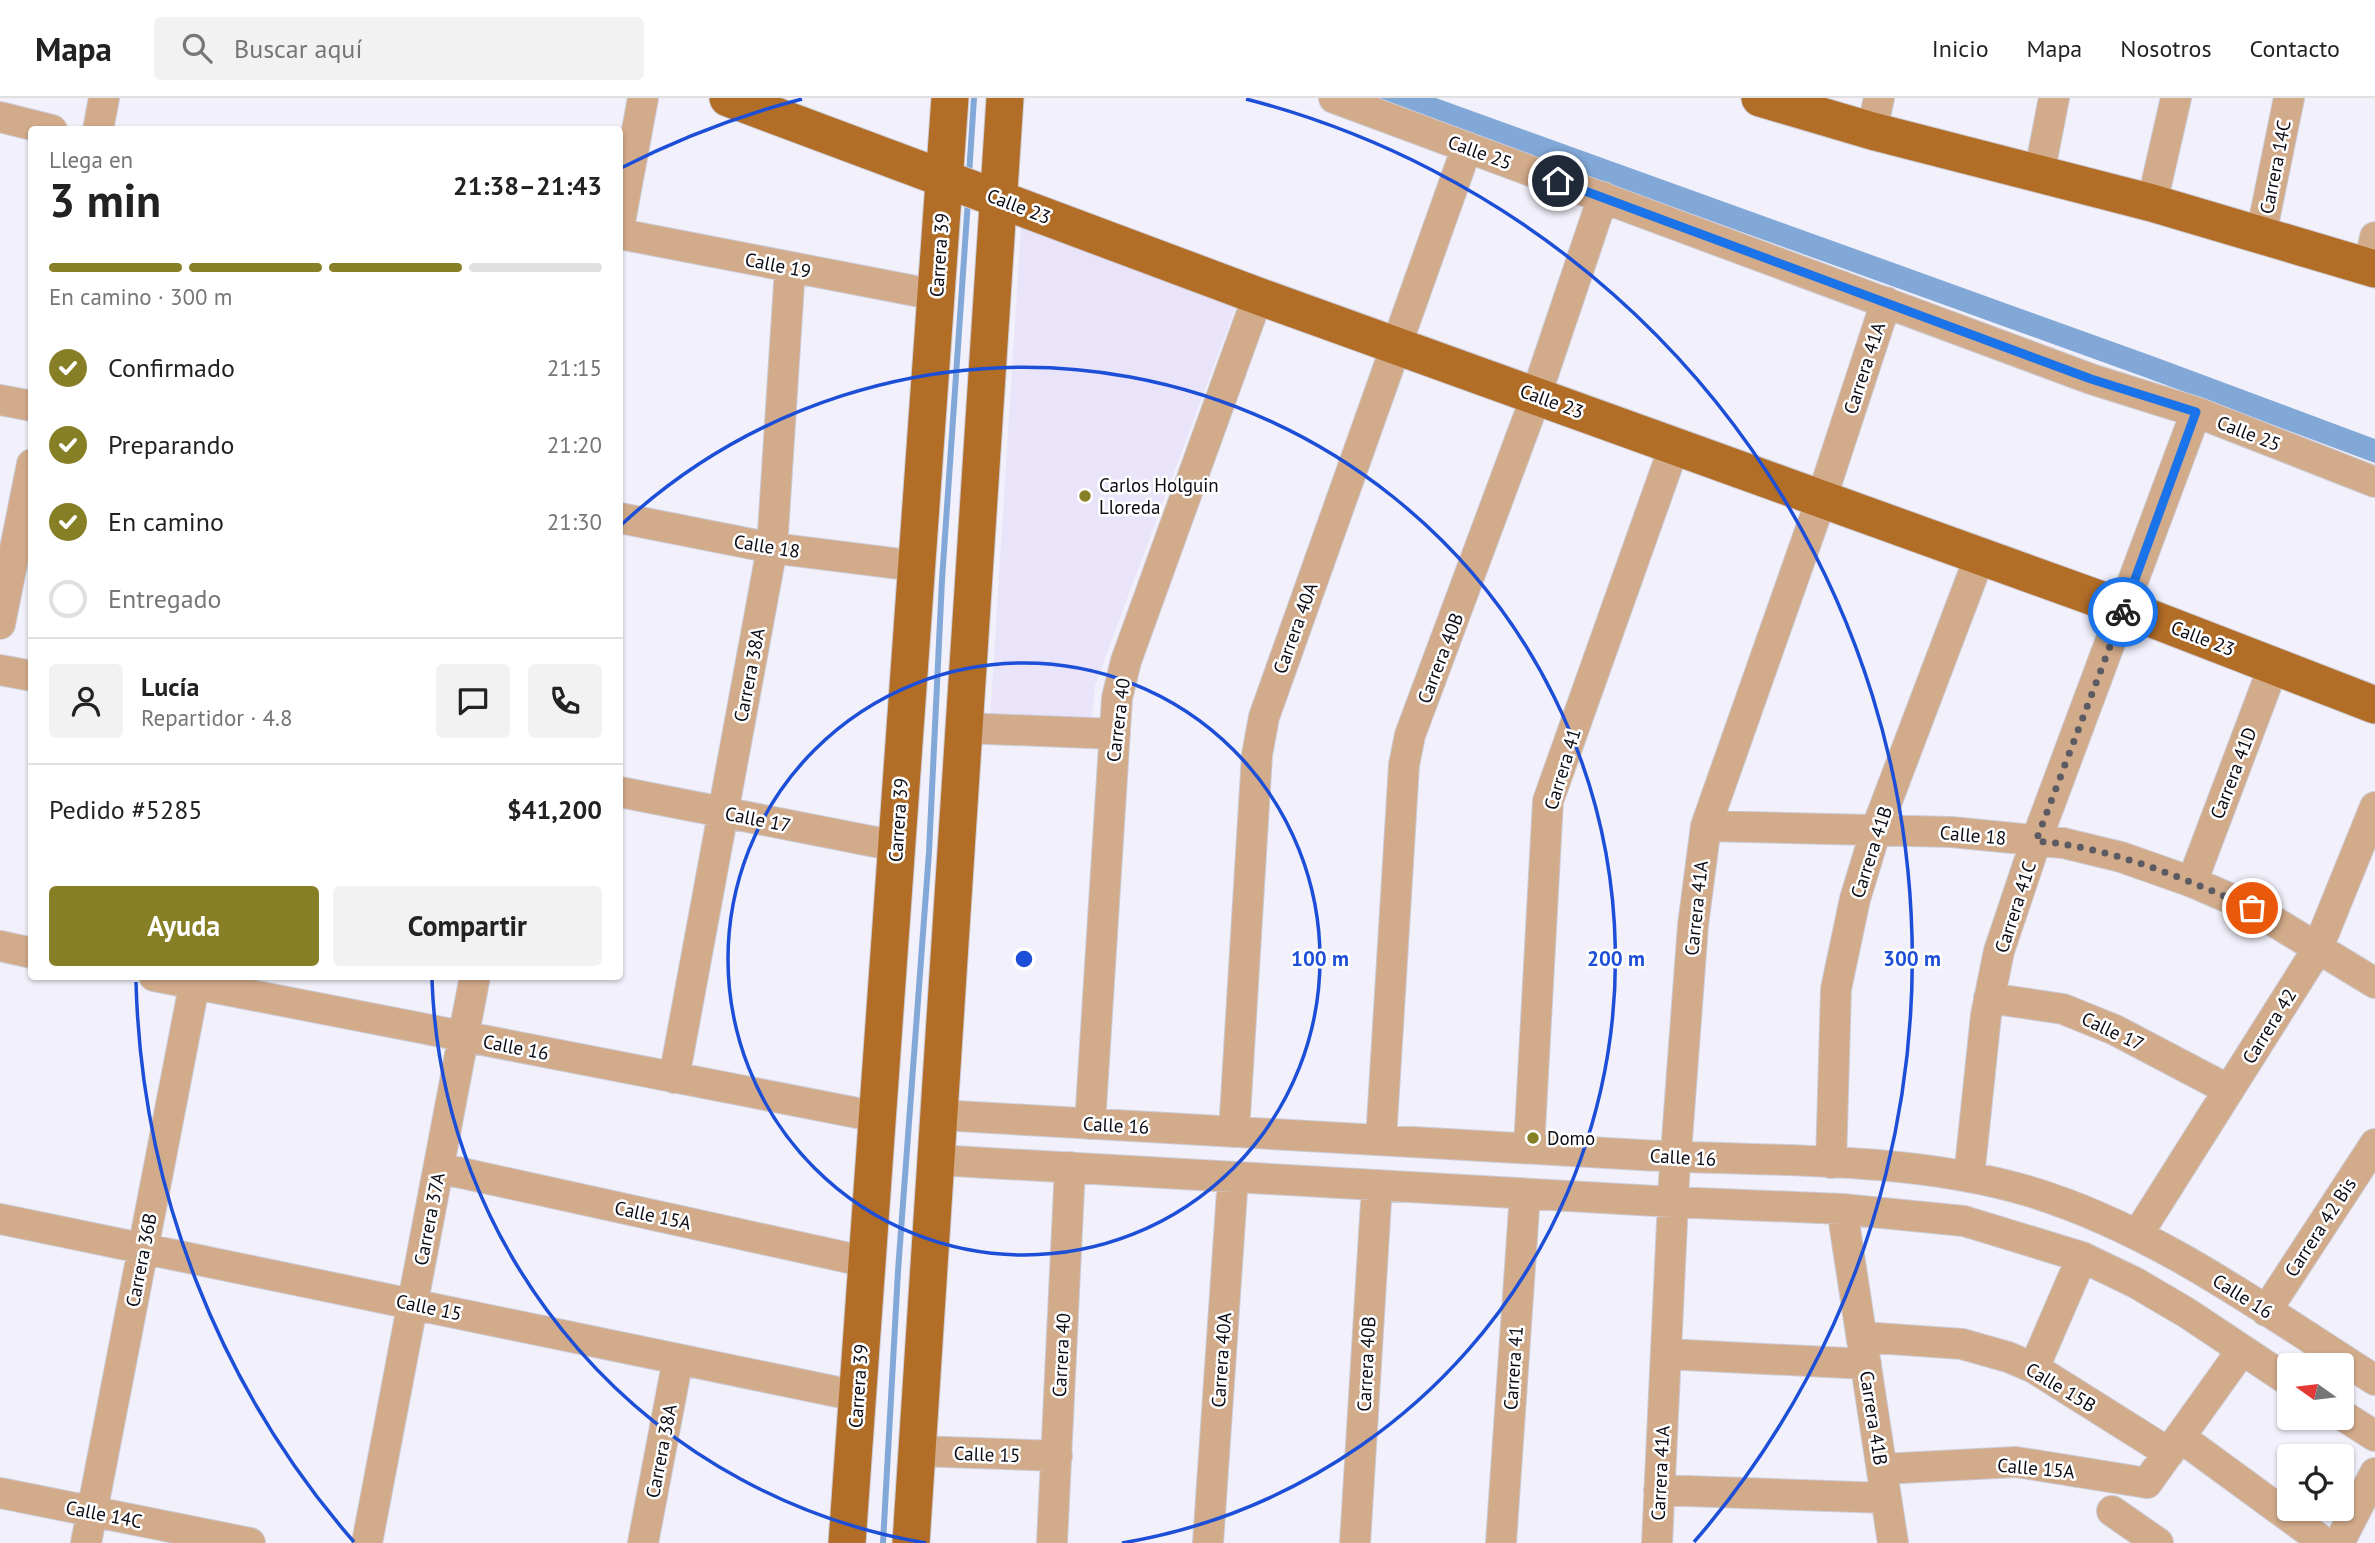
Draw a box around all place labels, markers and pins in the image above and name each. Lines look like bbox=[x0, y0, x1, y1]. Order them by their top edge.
pin bbox=[1528, 151, 1588, 211]
place label: Carlos Holguin Lloreda bbox=[1099, 473, 1219, 519]
marker: Carlos Holguin Lloreda bbox=[1077, 488, 1093, 504]
pin bbox=[2222, 878, 2282, 938]
centre of rings bbox=[1012, 947, 1036, 971]
place label: Domo bbox=[1547, 1126, 1595, 1150]
marker: Domo bbox=[1525, 1130, 1541, 1146]

